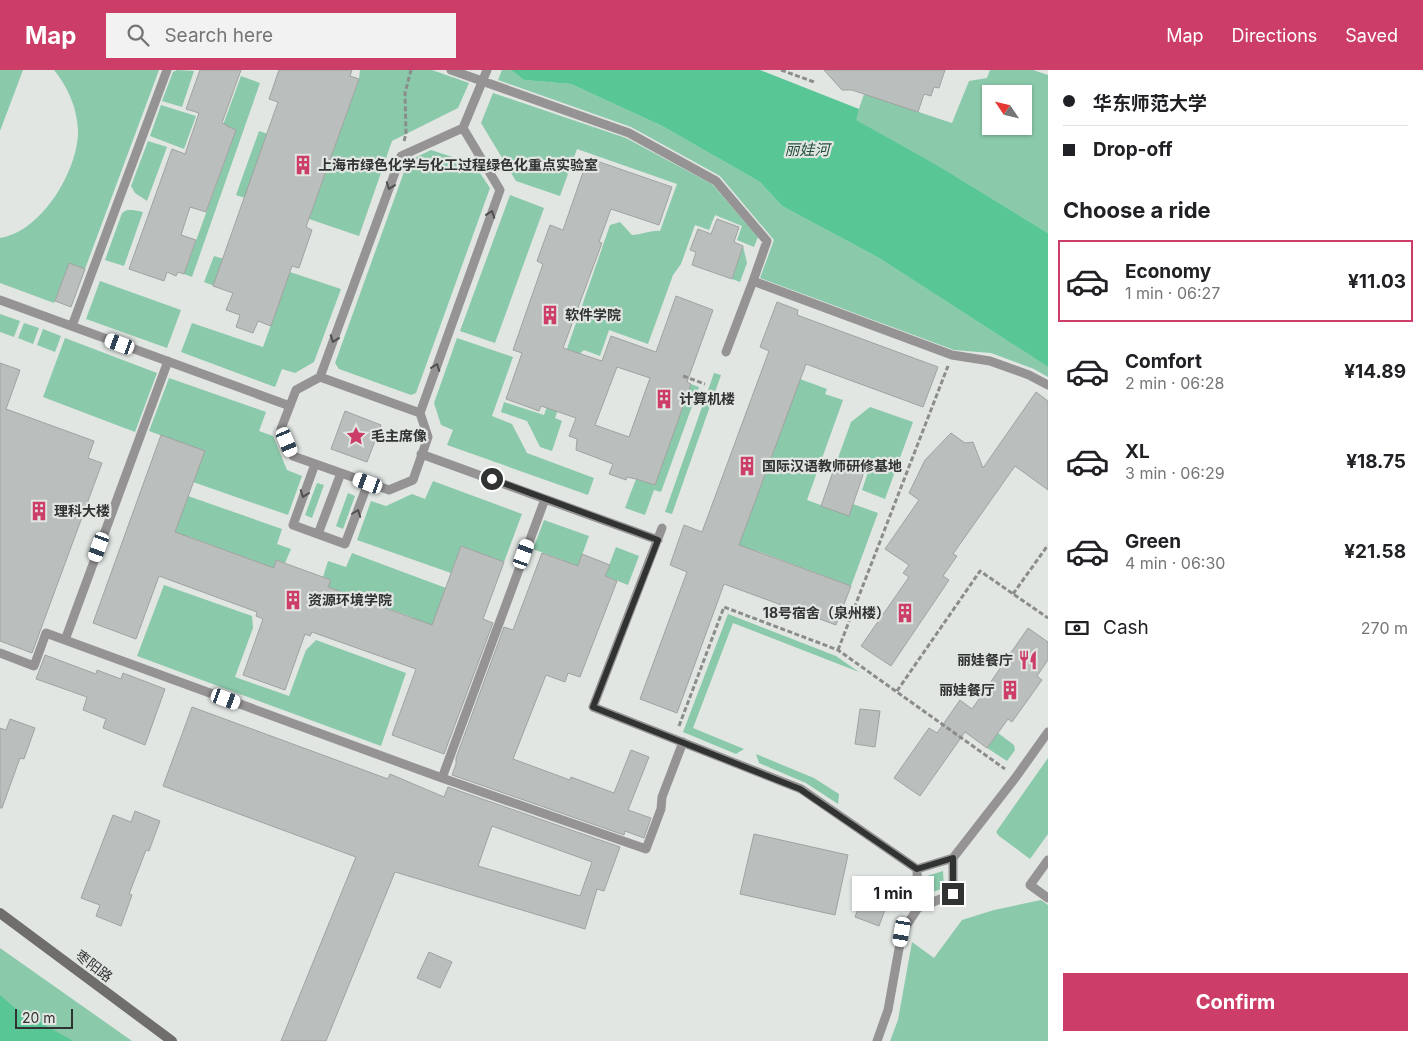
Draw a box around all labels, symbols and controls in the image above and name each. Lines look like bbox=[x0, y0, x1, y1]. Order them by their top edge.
search box bbox=[106, 13, 456, 58]
text: Map bbox=[25, 21, 76, 50]
icon: search bbox=[124, 21, 152, 49]
text: Search here bbox=[164, 24, 273, 47]
text: Map bbox=[1166, 25, 1204, 46]
text: Directions bbox=[1232, 25, 1317, 46]
text: Saved bbox=[1345, 25, 1398, 46]
north arrow bbox=[982, 85, 1032, 135]
map controls bbox=[982, 85, 1032, 135]
text: 华东师范大学 bbox=[1093, 92, 1207, 115]
text: Drop-off bbox=[1093, 138, 1173, 161]
water label: 丽娃河 bbox=[784, 140, 832, 159]
building icon: 上海市绿色化学与化工过程绿色化重点实验室 bbox=[292, 154, 314, 176]
place label: 上海市绿色化学与化工过程绿色化重点实验室 bbox=[318, 156, 598, 173]
one-way arrow bbox=[386, 181, 396, 190]
text: Choose a ride bbox=[1063, 197, 1211, 223]
one-way arrow bbox=[485, 210, 495, 219]
icon: car bbox=[1065, 259, 1110, 304]
text: Economy bbox=[1125, 260, 1211, 283]
text: ¥11.03 bbox=[1348, 270, 1406, 293]
text: 1 min · 06:27 bbox=[1125, 283, 1220, 303]
building icon: 软件学院 bbox=[539, 304, 561, 326]
place label: 软件学院 bbox=[565, 306, 621, 323]
car bbox=[103, 332, 136, 356]
one-way arrow bbox=[330, 334, 340, 343]
icon: car bbox=[1065, 349, 1110, 394]
text: Comfort bbox=[1125, 350, 1202, 373]
text: ¥14.89 bbox=[1344, 360, 1406, 383]
one-way arrow bbox=[430, 363, 440, 371]
text: 2 min · 06:28 bbox=[1125, 373, 1225, 393]
building icon: 计算机楼 bbox=[653, 388, 675, 410]
place label: 计算机楼 bbox=[679, 390, 735, 407]
car bbox=[274, 425, 299, 459]
place icon: 毛主席像 bbox=[345, 425, 367, 447]
place label: 毛主席像 bbox=[371, 427, 427, 444]
icon: car bbox=[1065, 439, 1110, 484]
text: XL bbox=[1125, 440, 1150, 463]
text: ¥18.75 bbox=[1346, 450, 1406, 473]
building icon: 国际汉语教师研修基地 bbox=[736, 455, 758, 477]
place label: 国际汉语教师研修基地 bbox=[762, 457, 902, 474]
text: 3 min · 06:29 bbox=[1125, 463, 1225, 483]
route start bbox=[481, 468, 503, 490]
car bbox=[351, 471, 384, 495]
one-way arrow bbox=[300, 490, 310, 498]
building icon: 理科大楼 bbox=[28, 500, 50, 522]
place label: 理科大楼 bbox=[54, 502, 110, 519]
one-way arrow bbox=[351, 509, 361, 518]
icon: car bbox=[1065, 529, 1110, 574]
car bbox=[86, 530, 111, 564]
text: Green bbox=[1125, 530, 1181, 553]
car bbox=[511, 537, 536, 571]
text: ¥21.58 bbox=[1344, 540, 1406, 563]
text: 4 min · 06:30 bbox=[1125, 553, 1225, 573]
building icon: 资源环境学院 bbox=[282, 589, 304, 611]
place label: 资源环境学院 bbox=[308, 591, 392, 608]
building icon: 18号宿舍（泉州楼） bbox=[894, 602, 916, 624]
place label: 18号宿舍（泉州楼） bbox=[763, 604, 890, 621]
icon: cash bbox=[1063, 614, 1091, 642]
text: Cash bbox=[1103, 616, 1149, 639]
text: 270 m bbox=[1361, 618, 1408, 638]
restaurant icon: 丽娃餐庁 bbox=[1017, 649, 1039, 671]
place label: 丽娃餐庁 bbox=[957, 651, 1013, 668]
building icon: 丽娃餐厅 bbox=[999, 679, 1021, 701]
place label: 丽娃餐厅 bbox=[939, 681, 995, 698]
car bbox=[209, 687, 242, 711]
callout: 1 min bbox=[853, 876, 936, 912]
text: 1 min bbox=[873, 883, 913, 903]
route end bbox=[942, 883, 964, 905]
car bbox=[892, 916, 911, 948]
street label: 枣阳路 bbox=[72, 946, 116, 985]
button: Confirm bbox=[1063, 973, 1408, 1031]
scale bar bbox=[15, 1006, 72, 1029]
text: 20 m bbox=[22, 1009, 56, 1026]

